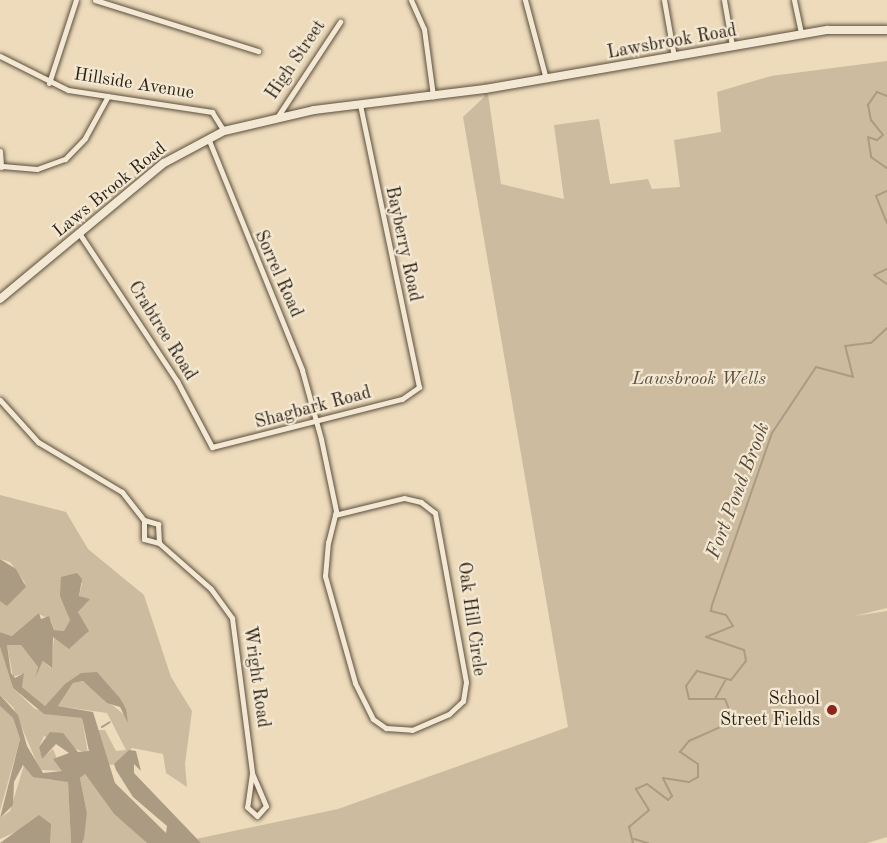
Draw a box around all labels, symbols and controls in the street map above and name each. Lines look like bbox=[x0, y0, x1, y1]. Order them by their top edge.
street label: High Street bbox=[262, 16, 330, 104]
street label: Lawsbrook Road bbox=[605, 20, 739, 64]
street label: Hillside Avenue bbox=[72, 64, 196, 104]
street label: Laws Brook Road bbox=[49, 138, 171, 242]
street label: Bayberry Road bbox=[380, 184, 426, 304]
street label: Sorrel Road bbox=[249, 227, 307, 321]
street label: Crabtree Road bbox=[123, 277, 201, 385]
park label: Lawsbrook Wells bbox=[632, 368, 766, 390]
street label: Shagbark Road bbox=[252, 382, 374, 434]
water label: Fort Pond Brook bbox=[702, 419, 776, 563]
street label: Oak Hill Circle bbox=[452, 561, 490, 677]
street label: Wright Road bbox=[238, 625, 274, 729]
place label: School Street Fields bbox=[720, 689, 820, 732]
marker: School Street Fields bbox=[825, 703, 839, 717]

